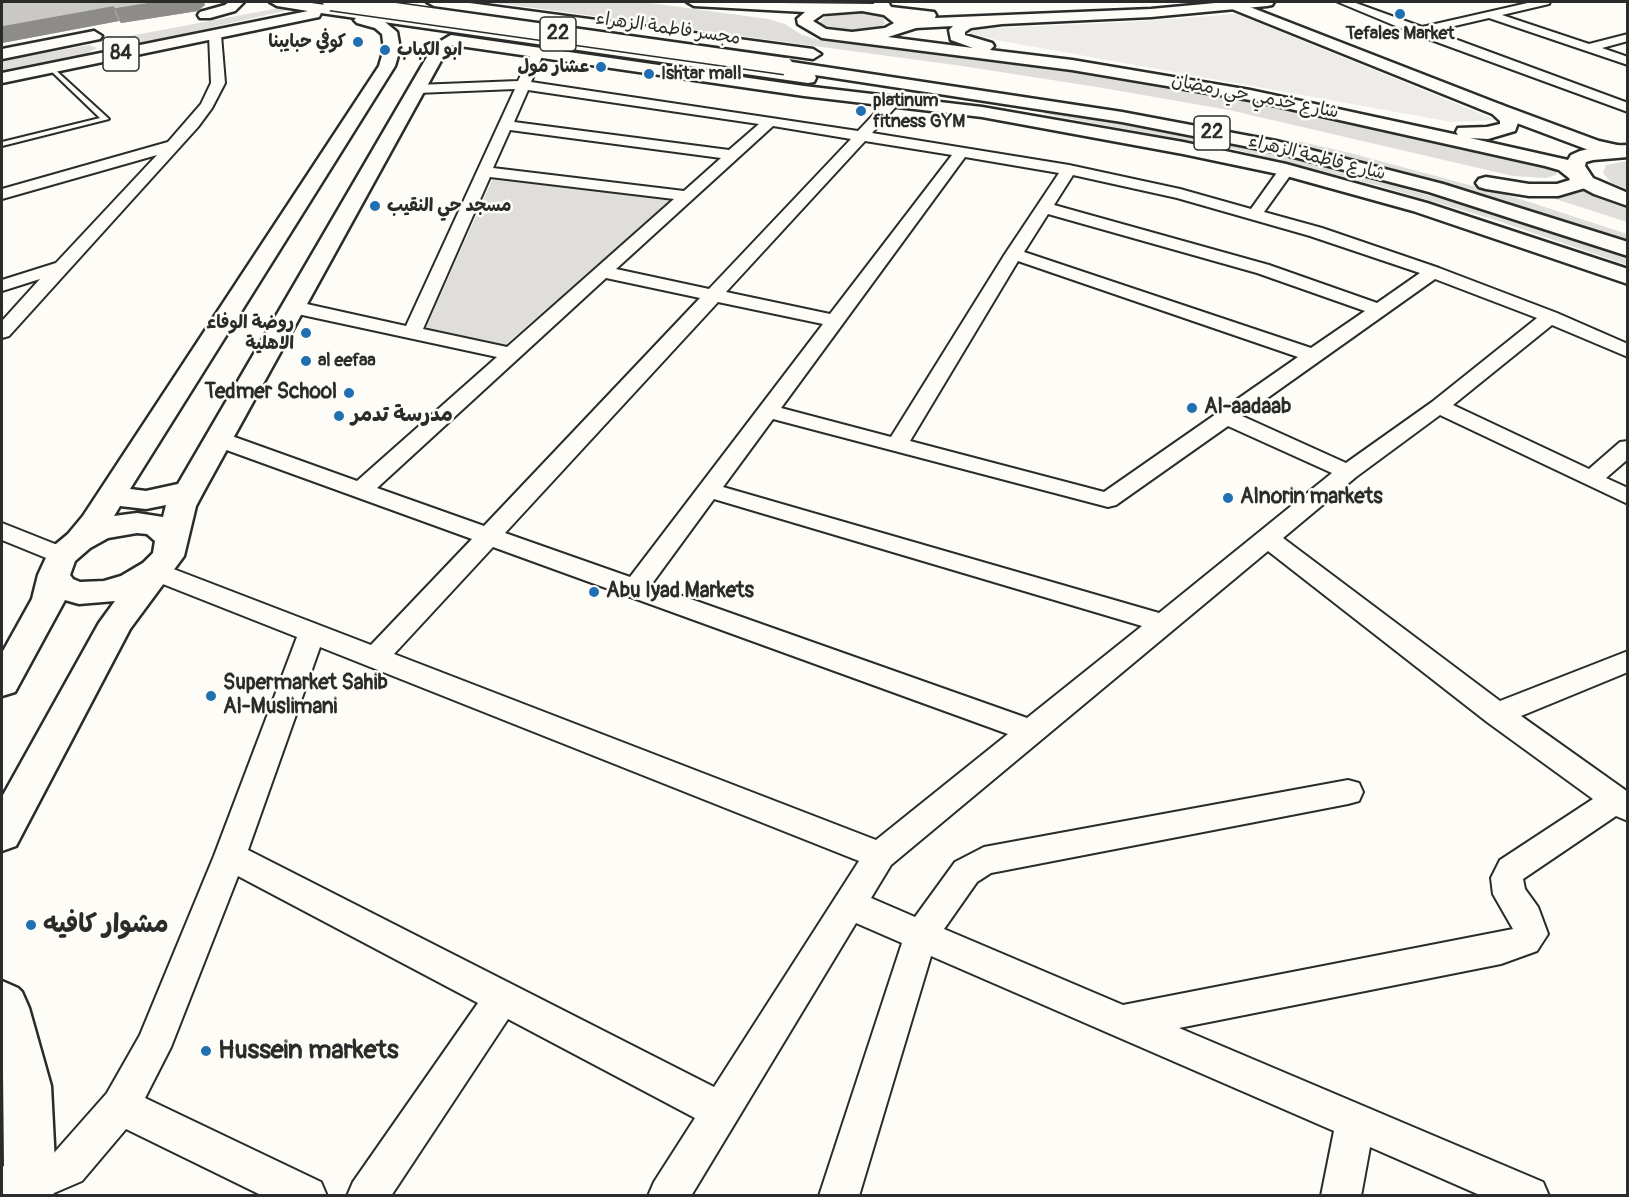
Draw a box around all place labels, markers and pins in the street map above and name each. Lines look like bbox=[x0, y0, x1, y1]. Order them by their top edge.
marker: Tefales Market bbox=[1393, 7, 1407, 21]
place label: Tefales Market bbox=[1345, 23, 1455, 45]
place label: كوفي حبايبنا bbox=[268, 31, 346, 53]
marker: كوفي حبايبنا bbox=[351, 35, 365, 49]
place label: ابو الكباب bbox=[397, 39, 462, 61]
marker: ابو الكباب bbox=[378, 43, 392, 57]
place label: عشار مول bbox=[518, 56, 589, 78]
marker: عشار مول bbox=[594, 60, 608, 74]
place label: Ishtar mall bbox=[661, 63, 741, 85]
marker: Ishtar mall bbox=[642, 67, 656, 81]
place label: platinum fitness GYM bbox=[873, 90, 965, 132]
marker: platinum fitness GYM bbox=[854, 104, 868, 118]
place label: مسجد حي النقيب bbox=[387, 195, 512, 217]
marker: مسجد حي النقيب bbox=[368, 199, 382, 213]
place label: روضة الوفاء الاهلية bbox=[206, 312, 294, 354]
marker: روضة الوفاء الاهلية bbox=[299, 326, 313, 340]
place label: al eefaa bbox=[318, 350, 376, 372]
marker: al eefaa bbox=[299, 354, 313, 368]
place label: Tedmer School bbox=[205, 380, 337, 406]
marker: Tedmer School bbox=[342, 386, 356, 400]
place label: Al-aadaab bbox=[1204, 395, 1291, 421]
marker: Al-aadaab bbox=[1185, 401, 1199, 415]
place label: مدرسة تدمر bbox=[351, 403, 453, 429]
marker: مدرسة تدمر bbox=[332, 409, 346, 423]
place label: Alnorin markets bbox=[1240, 485, 1383, 511]
marker: Alnorin markets bbox=[1221, 491, 1235, 505]
place label: Abu Iyad Markets bbox=[606, 579, 754, 605]
marker: Abu Iyad Markets bbox=[587, 585, 601, 599]
place label: Supermarket Sahib Al-Muslimani bbox=[223, 671, 388, 721]
marker: Supermarket Sahib Al-Muslimani bbox=[204, 689, 218, 703]
place label: مشوار كافيه bbox=[43, 909, 169, 941]
marker: مشوار كافيه bbox=[24, 918, 38, 932]
place label: Hussein markets bbox=[218, 1035, 399, 1067]
marker: Hussein markets bbox=[199, 1044, 213, 1058]

